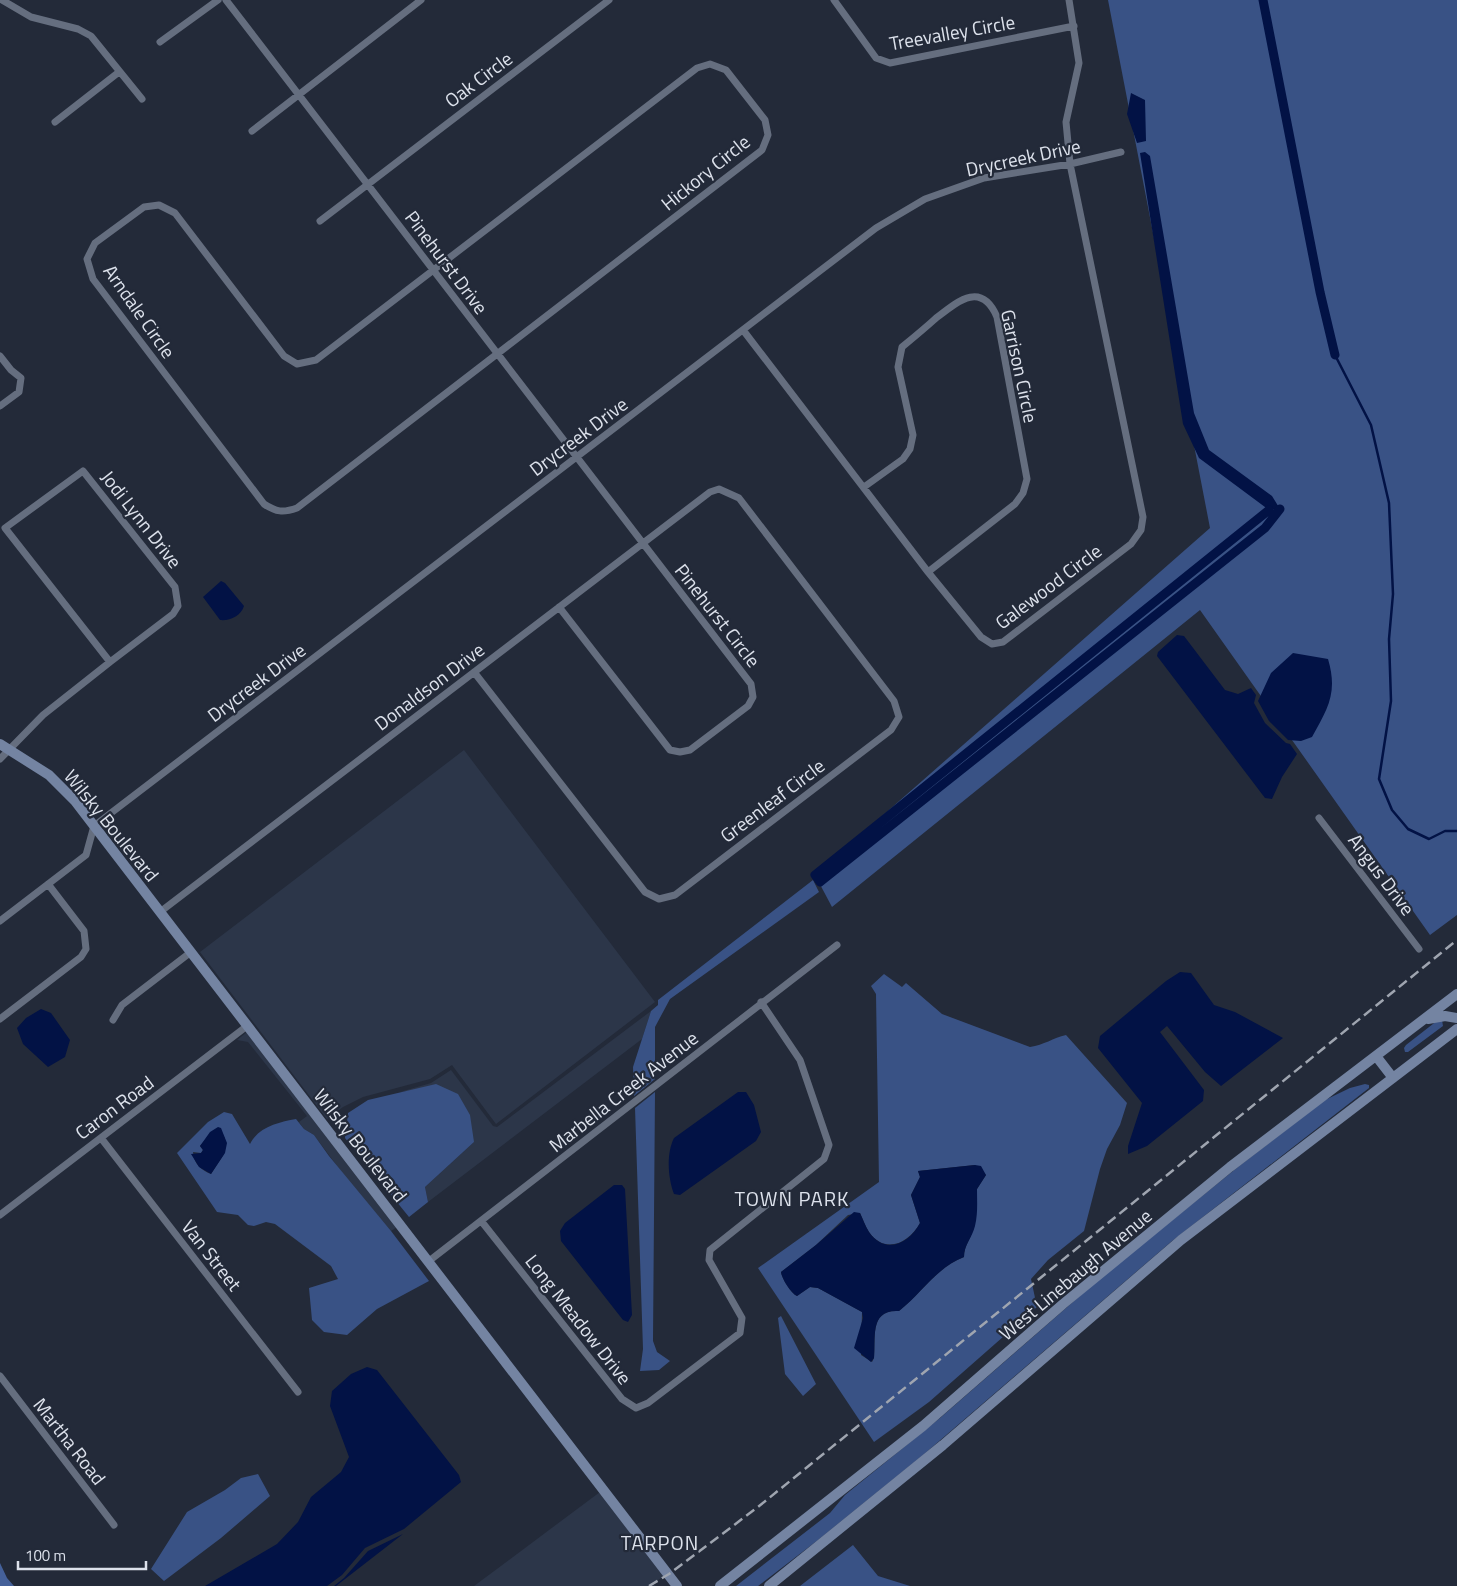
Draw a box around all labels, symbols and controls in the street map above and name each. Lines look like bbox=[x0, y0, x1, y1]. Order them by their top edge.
street label: Treevalley Circle bbox=[887, 7, 1017, 57]
street label: Oak Circle bbox=[438, 44, 518, 114]
street label: Hickory Circle bbox=[654, 127, 756, 217]
street label: Drycreek Drive bbox=[963, 131, 1083, 183]
street label: Pinehurst Drive bbox=[398, 204, 496, 320]
street label: Arndale Circle bbox=[97, 258, 183, 364]
street label: Garrison Circle bbox=[994, 307, 1046, 425]
street label: Drycreek Drive bbox=[523, 389, 633, 483]
street label: Jodi Lynn Drive bbox=[94, 464, 190, 574]
street label: Galewood Circle bbox=[989, 536, 1107, 636]
street label: Pinehurst Circle bbox=[668, 557, 768, 673]
street label: Drycreek Drive bbox=[201, 635, 311, 729]
street label: Donaldson Drive bbox=[368, 635, 490, 737]
street label: Greenleaf Circle bbox=[714, 751, 830, 849]
street label: Wilsky Boulevard bbox=[58, 763, 166, 887]
street label: Angus Drive bbox=[1342, 827, 1422, 921]
street label: Marbella Creek Avenue bbox=[542, 1023, 704, 1159]
street label: Caron Road bbox=[69, 1068, 159, 1146]
street label: Wilsky Boulevard bbox=[307, 1082, 415, 1208]
district label: TOWN PARK bbox=[735, 1183, 849, 1214]
street label: West Linebaugh Avenue bbox=[992, 1201, 1158, 1347]
street label: Van Street bbox=[175, 1213, 249, 1297]
street label: Long Meadow Drive bbox=[519, 1248, 639, 1390]
street label: Martha Road bbox=[27, 1391, 113, 1491]
district label: TARPON bbox=[621, 1527, 699, 1558]
scale bar bbox=[18, 1538, 145, 1570]
text: 100 m bbox=[25, 1544, 66, 1567]

